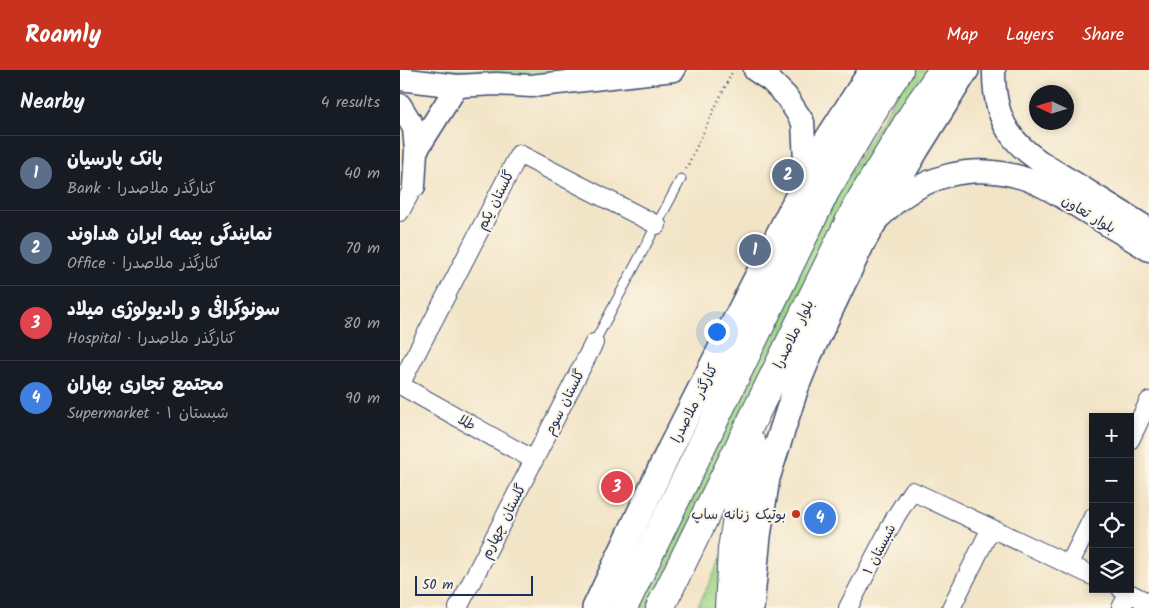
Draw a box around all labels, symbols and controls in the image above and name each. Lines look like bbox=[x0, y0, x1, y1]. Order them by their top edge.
text: Roamly bbox=[25, 16, 101, 55]
text: Map bbox=[947, 21, 978, 50]
text: Layers bbox=[1006, 21, 1054, 50]
text: Share bbox=[1082, 21, 1124, 50]
north arrow bbox=[1029, 85, 1074, 130]
text: Nearby bbox=[20, 86, 85, 119]
text: 4 results bbox=[321, 90, 380, 115]
text: بانک پارسیان bbox=[67, 145, 163, 175]
pin: 2 bbox=[772, 156, 804, 194]
text: 1 bbox=[34, 161, 38, 186]
text: 40 m bbox=[344, 161, 380, 186]
street label: گلستان یکم bbox=[471, 167, 520, 234]
text: Bank · کنارگذر ملاصدرا bbox=[67, 176, 216, 201]
street label: بلوار تعاون bbox=[1057, 190, 1120, 240]
text: نمایندگی بیمه ایران هداوند bbox=[67, 220, 272, 250]
pin: 1 bbox=[739, 231, 771, 269]
text: 2 bbox=[31, 236, 41, 261]
text: 70 m bbox=[345, 236, 380, 261]
text: Office · کنارگذر ملاصدرا bbox=[67, 251, 221, 276]
text: سونوگرافی و رادیولوژی میلاد bbox=[67, 295, 280, 325]
street label: بلوار ملاصدرا bbox=[768, 296, 820, 373]
text: 3 bbox=[32, 311, 40, 336]
text: 80 m bbox=[343, 311, 380, 336]
your location bbox=[704, 319, 730, 345]
text: Hospital · کنارگذر ملاصدرا bbox=[67, 326, 236, 351]
street label: کنارگذر ملاصدرا bbox=[666, 360, 724, 447]
street label: گلستان سوم bbox=[539, 366, 591, 439]
text: مجتمع تجاری بهاران bbox=[67, 370, 224, 400]
text: 4 bbox=[32, 386, 40, 411]
text: 90 m bbox=[345, 386, 380, 411]
text: Supermarket · شبستان ۱ bbox=[67, 401, 229, 426]
street label: طلا bbox=[453, 409, 480, 437]
map controls bbox=[1089, 413, 1134, 593]
button: + bbox=[1089, 413, 1134, 458]
button: − bbox=[1089, 458, 1134, 503]
pin: 3 bbox=[601, 468, 633, 506]
street label: گلستان چهارم bbox=[476, 480, 532, 563]
pin: 4 bbox=[804, 499, 836, 537]
button: locate bbox=[1089, 503, 1134, 548]
place label: بوتیک زنانه ساپ bbox=[691, 504, 786, 526]
marker: بوتیک زنانه ساپ bbox=[790, 508, 802, 520]
street label: شبستان ۱ bbox=[858, 520, 902, 579]
button: layers bbox=[1089, 548, 1134, 593]
scale bar bbox=[415, 573, 532, 596]
text: 50 m bbox=[422, 574, 453, 596]

